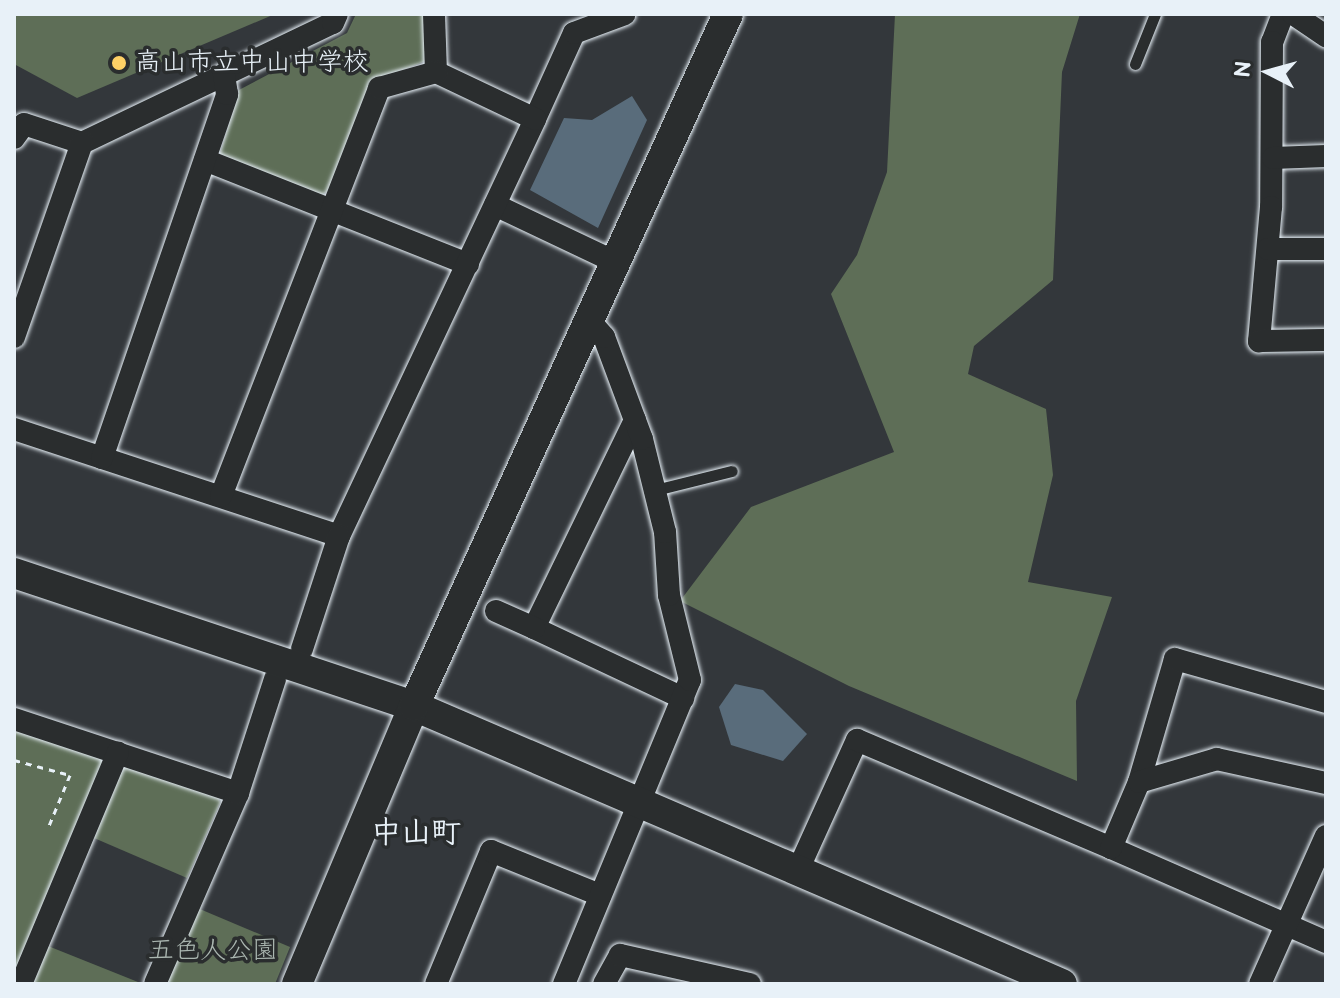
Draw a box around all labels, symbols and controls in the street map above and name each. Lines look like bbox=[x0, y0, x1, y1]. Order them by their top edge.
north arrow bbox=[1228, 32, 1308, 112]
place label: 高山市立中山中学校 bbox=[135, 47, 369, 79]
marker: 高山市立中山中学校 bbox=[110, 54, 128, 72]
text: N bbox=[1229, 60, 1258, 79]
district label: 中山町 bbox=[371, 815, 461, 851]
park label: 五色人公園 bbox=[148, 935, 278, 967]

